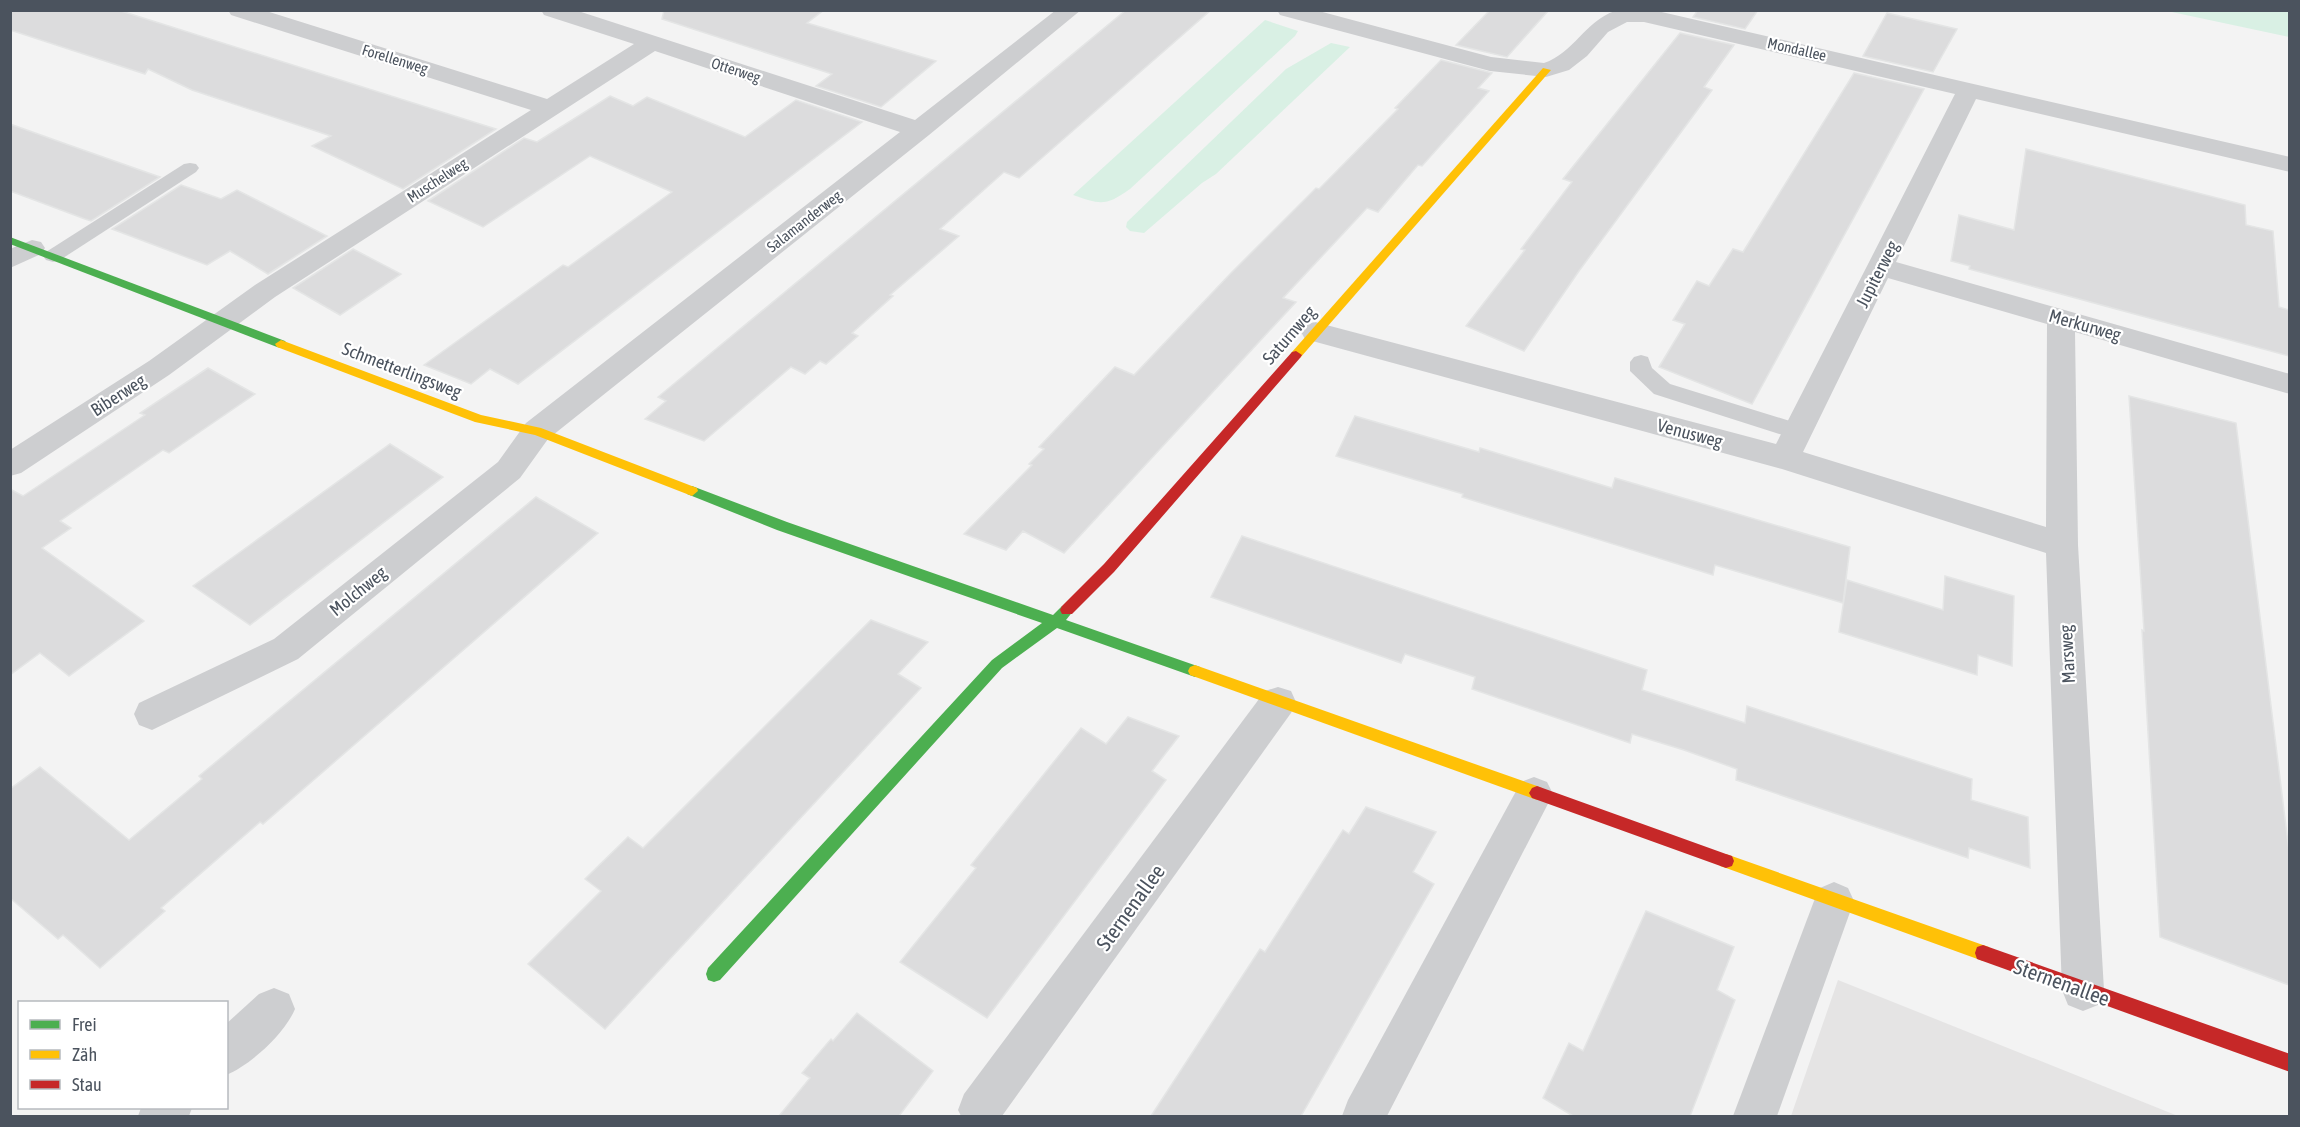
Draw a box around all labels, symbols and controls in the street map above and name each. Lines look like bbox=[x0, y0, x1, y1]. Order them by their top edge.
street label: Mondallee bbox=[1766, 34, 1828, 64]
street label: Forellenweg bbox=[360, 41, 431, 77]
street label: Otterweg bbox=[709, 54, 763, 86]
street label: Muschelweg bbox=[404, 154, 471, 206]
street label: Salamanderweg bbox=[763, 186, 845, 255]
street label: Jupiterweg bbox=[1851, 237, 1903, 311]
street label: Saturnweg bbox=[1258, 301, 1320, 368]
street label: Merkurweg bbox=[2047, 305, 2124, 345]
street label: Schmetterlingsweg bbox=[339, 338, 465, 402]
street label: Biberweg bbox=[87, 369, 150, 420]
street label: Venusweg bbox=[1655, 414, 1725, 452]
street label: Molchweg bbox=[325, 562, 391, 620]
street label: Marsweg bbox=[2055, 624, 2079, 684]
street label: Sternenallee bbox=[1091, 860, 1169, 954]
street label: Sternenallee bbox=[2011, 954, 2113, 1010]
legend bbox=[18, 1001, 228, 1109]
text: Frei bbox=[72, 1014, 97, 1035]
text: Zäh bbox=[72, 1044, 97, 1065]
text: Stau bbox=[72, 1074, 102, 1095]

